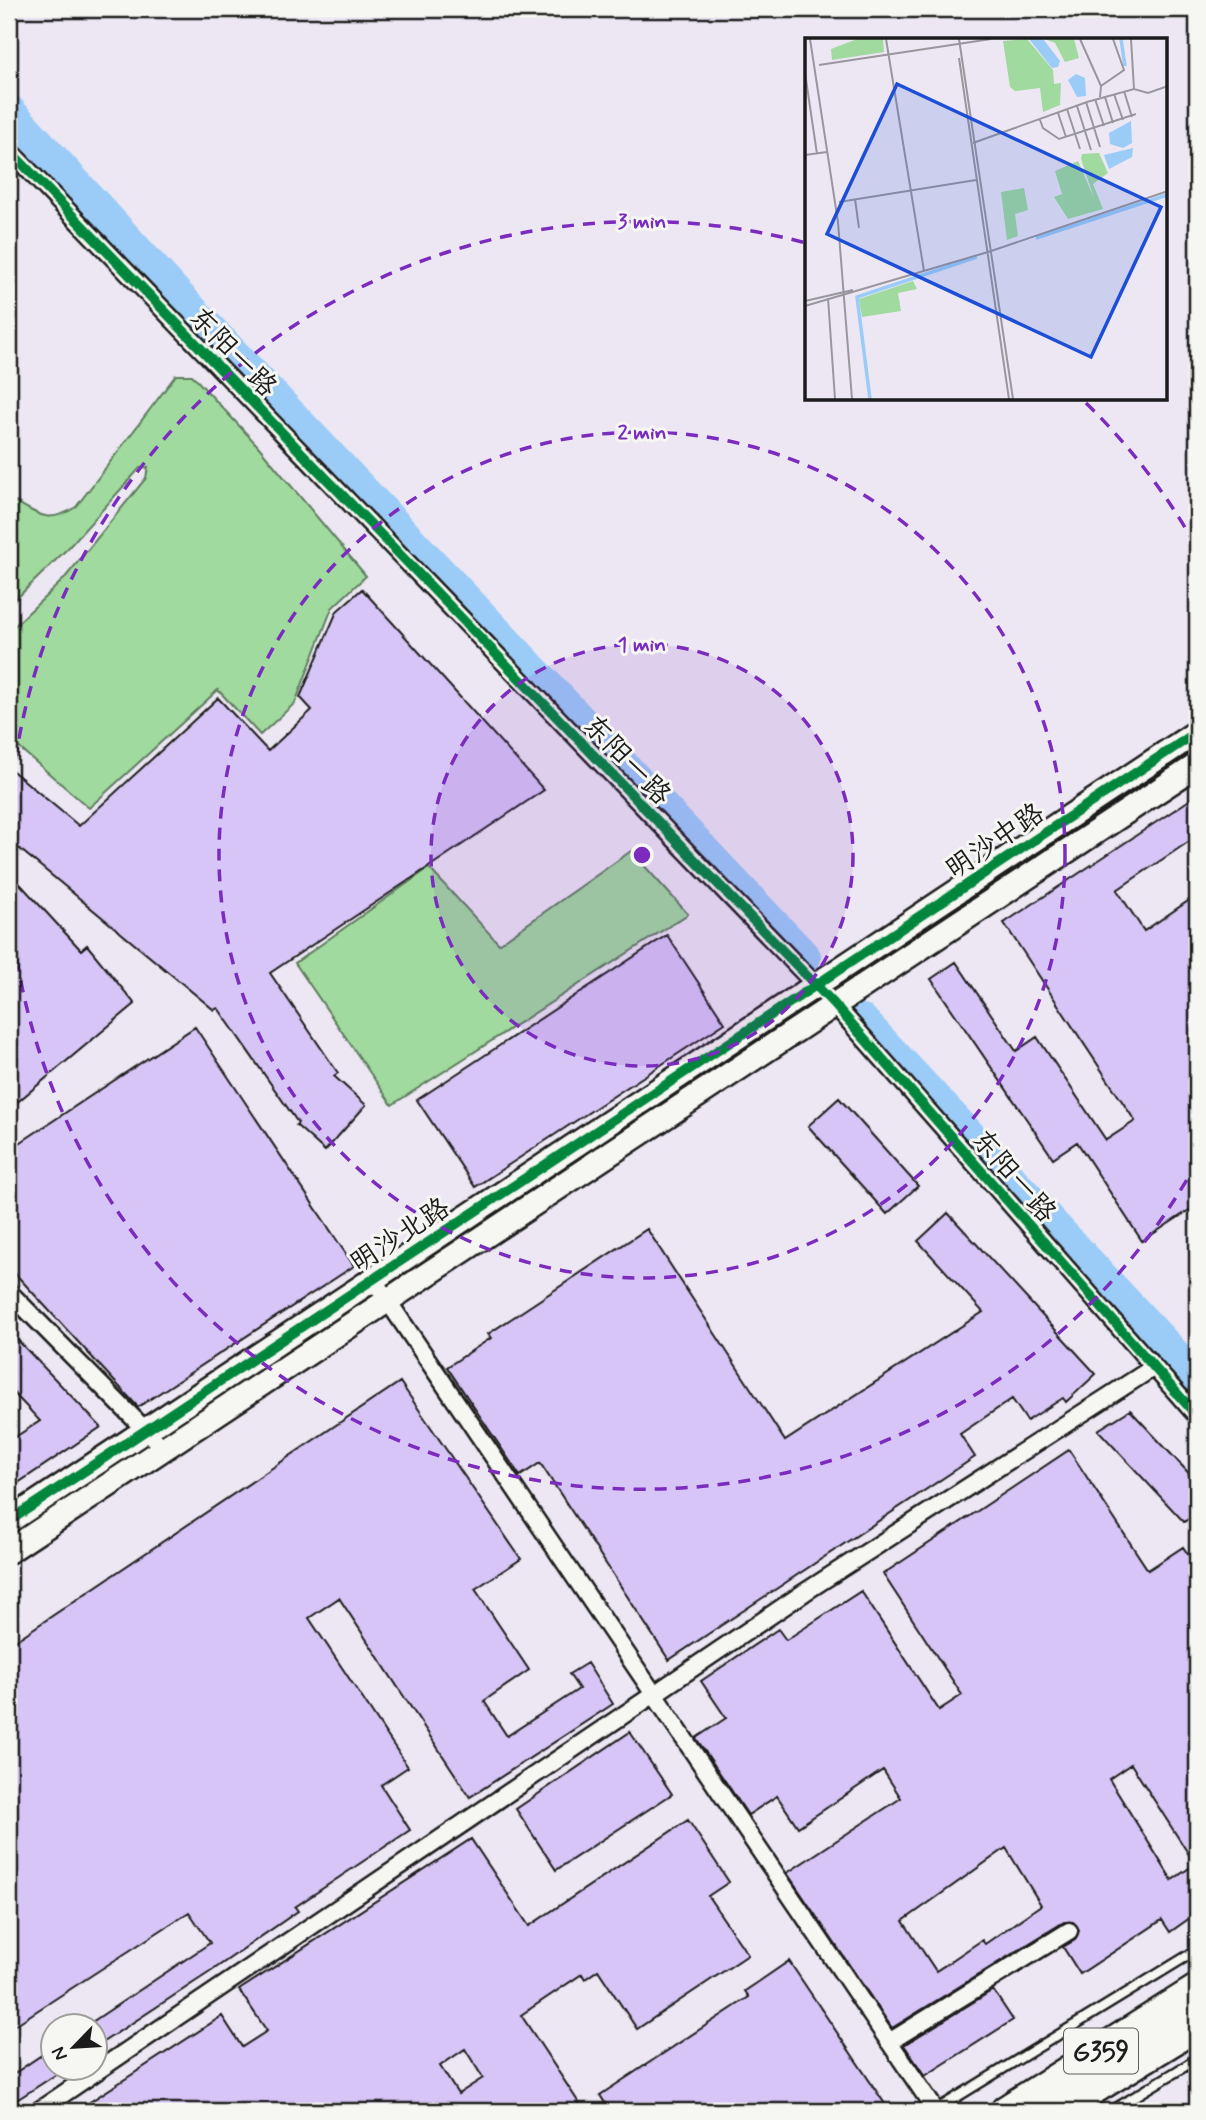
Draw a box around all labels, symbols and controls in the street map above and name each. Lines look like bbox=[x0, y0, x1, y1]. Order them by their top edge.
inset map bbox=[805, 38, 1168, 401]
text: 3 min bbox=[618, 208, 666, 236]
street label: 东阳一路 bbox=[180, 300, 284, 406]
text: 2 min bbox=[617, 419, 667, 447]
text: 1 min bbox=[618, 631, 666, 659]
street label: 东阳一路 bbox=[574, 708, 678, 814]
street label: 明沙中路 bbox=[939, 795, 1052, 889]
centre of rings bbox=[630, 843, 654, 867]
street label: 东阳一路 bbox=[962, 1122, 1064, 1231]
street label: 明沙北路 bbox=[343, 1190, 457, 1282]
north arrow bbox=[38, 2011, 108, 2082]
road number: G359 bbox=[1064, 2028, 1138, 2074]
text: N bbox=[46, 2043, 74, 2065]

